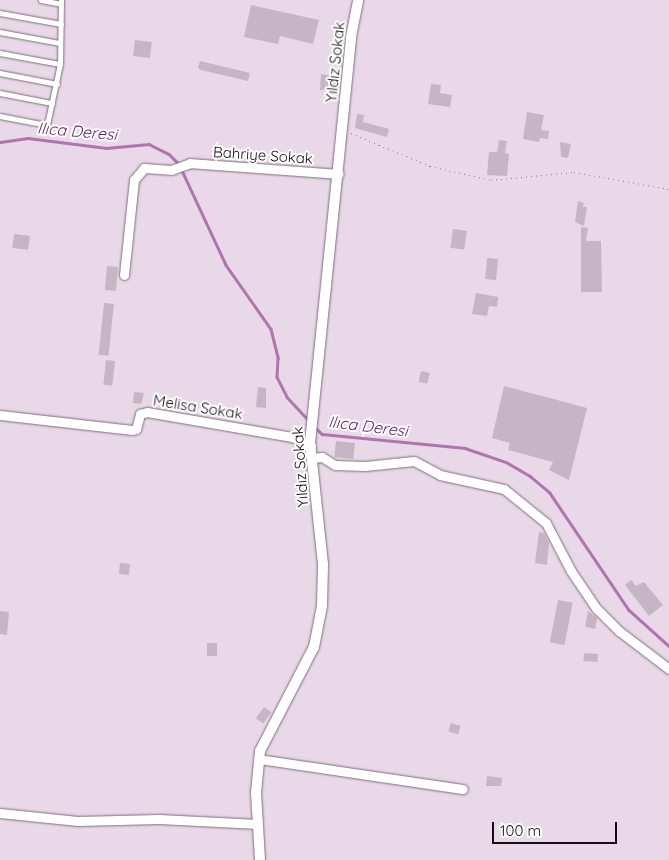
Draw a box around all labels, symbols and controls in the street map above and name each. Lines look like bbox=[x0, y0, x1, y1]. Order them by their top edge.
street label: Yıldız Sokak bbox=[322, 21, 348, 103]
water label: Ilıca Deresi bbox=[36, 118, 118, 144]
street label: Bahriye Sokak bbox=[213, 143, 313, 167]
street label: Melisa Sokak bbox=[152, 391, 244, 423]
water label: Ilıca Deresi bbox=[327, 412, 409, 440]
street label: Yıldız Sokak bbox=[288, 426, 312, 508]
scale bar bbox=[494, 812, 619, 844]
text: 100 m bbox=[500, 821, 541, 840]

